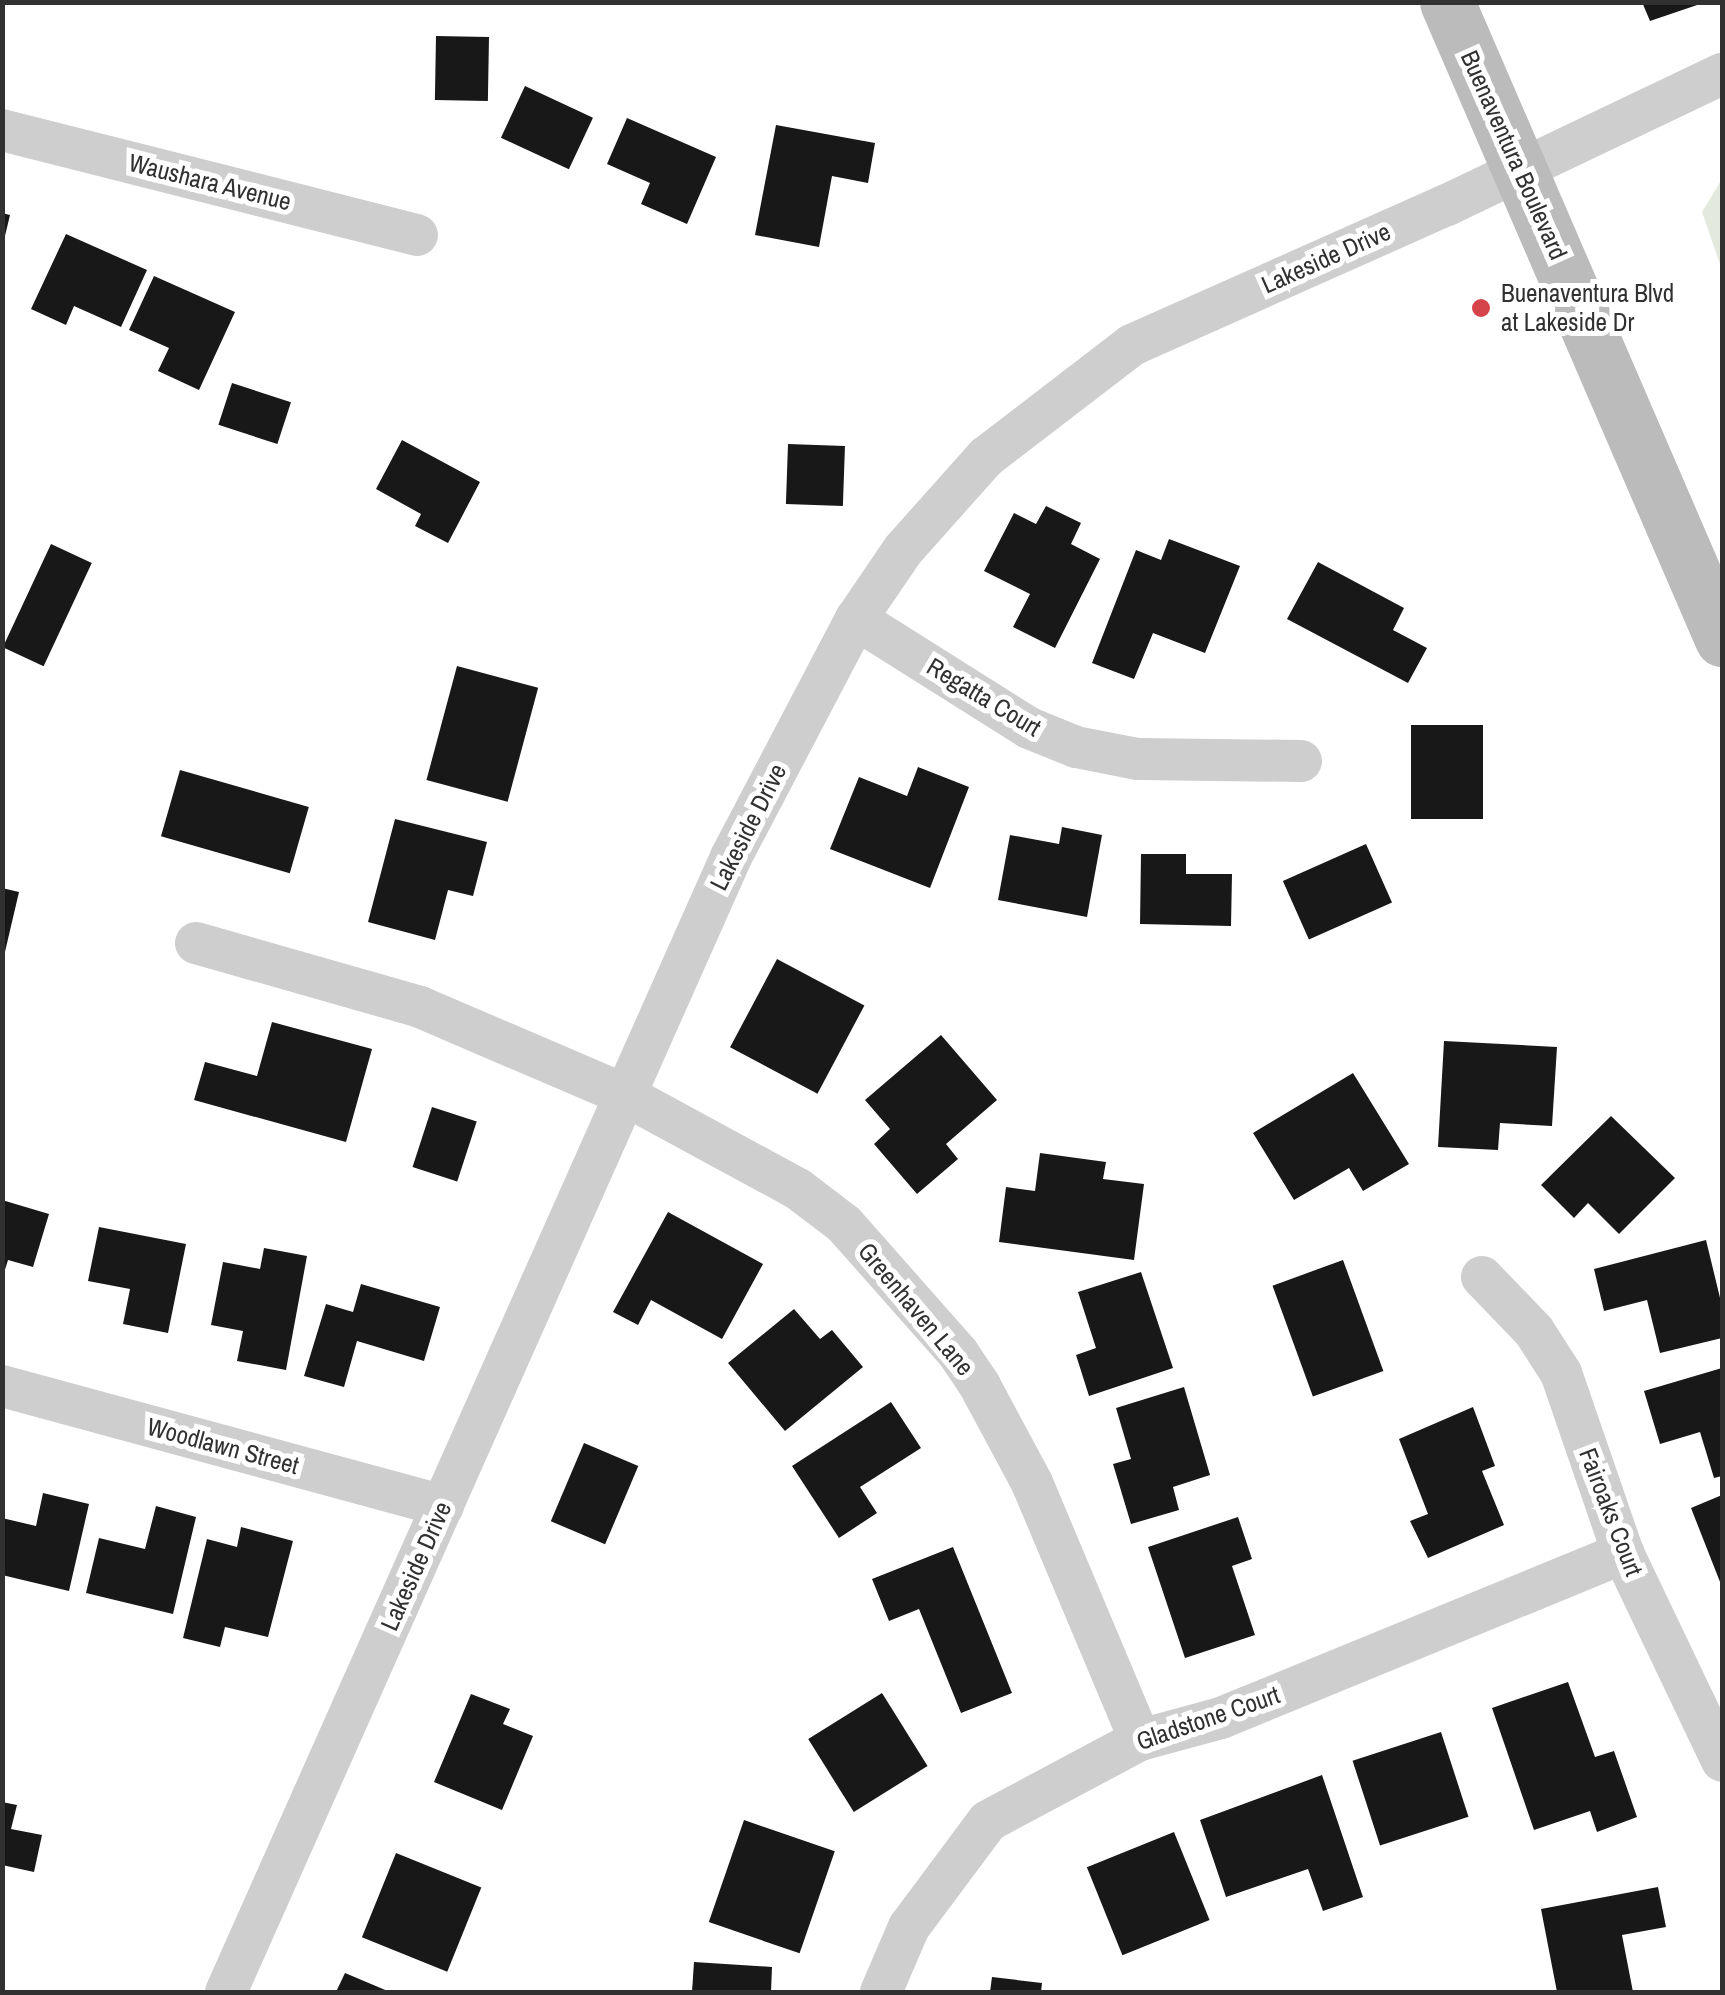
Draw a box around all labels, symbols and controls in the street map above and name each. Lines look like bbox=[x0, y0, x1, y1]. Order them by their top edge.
street label: Buenaventura Boulevard bbox=[1454, 46, 1574, 264]
street label: Waushara Avenue bbox=[125, 147, 295, 217]
street label: Lakeside Drive bbox=[1257, 216, 1395, 300]
place label: Buenaventura Blvd at Lakeside Dr bbox=[1501, 279, 1674, 338]
marker: Buenaventura Blvd at Lakeside Dr bbox=[1470, 297, 1492, 319]
street label: Regatta Court bbox=[922, 651, 1046, 743]
street label: Lakeside Drive bbox=[703, 759, 793, 895]
street label: Greenhaven Lane bbox=[852, 1236, 980, 1382]
street label: Woodlawn Street bbox=[144, 1411, 302, 1481]
street label: Fairoaks Court bbox=[1573, 1444, 1649, 1580]
street label: Lakeside Drive bbox=[374, 1497, 458, 1635]
street label: Gladstone Court bbox=[1133, 1680, 1283, 1756]

